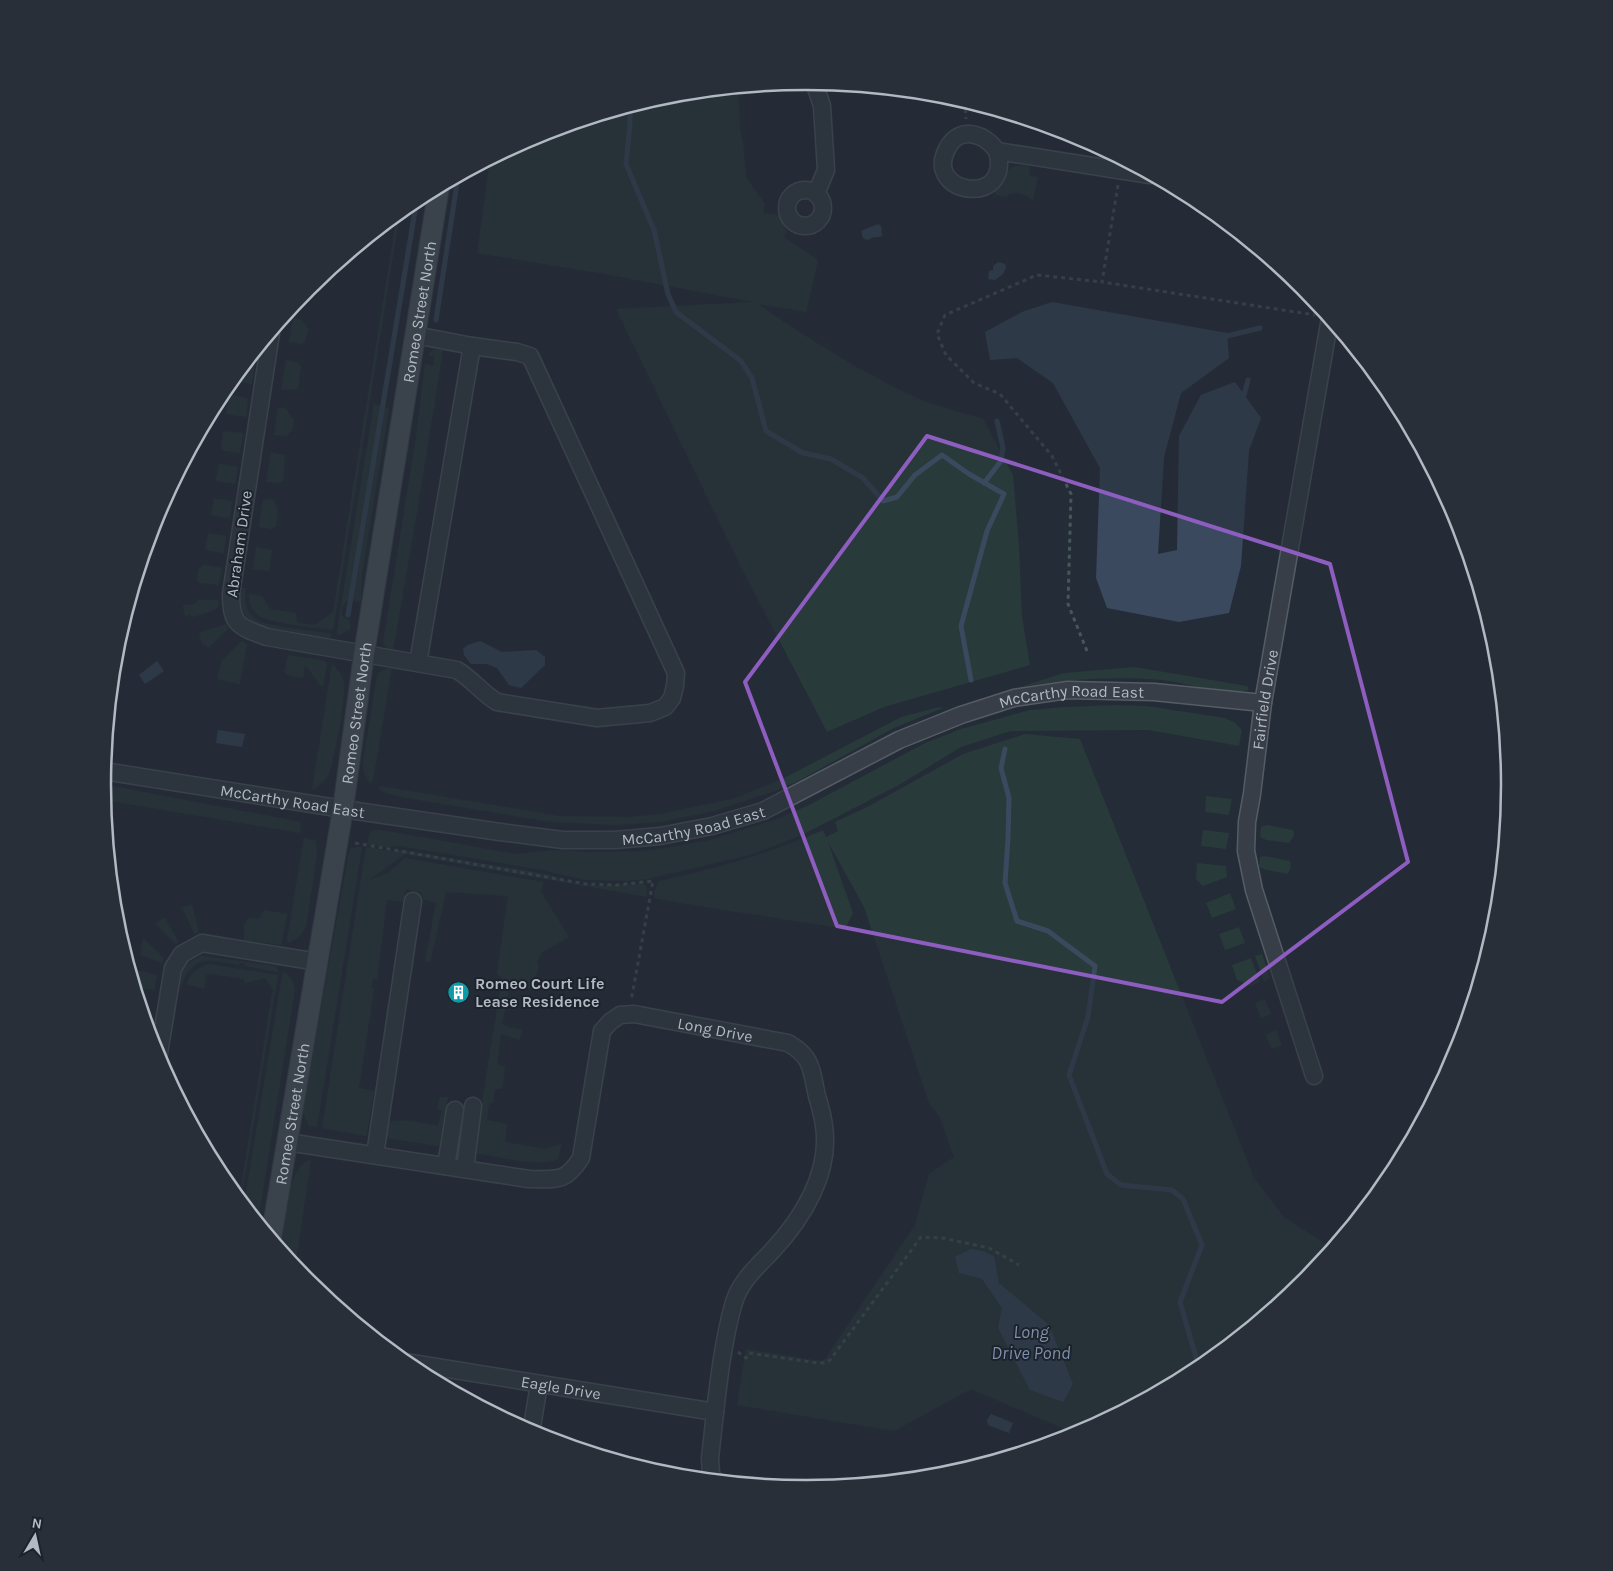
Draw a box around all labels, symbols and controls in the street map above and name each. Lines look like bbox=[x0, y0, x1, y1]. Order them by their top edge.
street label: Romeo Street North bbox=[398, 240, 440, 384]
street label: Abraham Drive bbox=[222, 489, 256, 599]
street label: Romeo Street North bbox=[337, 640, 375, 785]
street label: Fairfield Drive bbox=[1248, 648, 1282, 751]
street label: McCarthy Road East bbox=[996, 680, 1144, 712]
street label: McCarthy Road East bbox=[219, 780, 366, 822]
street label: McCarthy Road East bbox=[621, 801, 767, 849]
place label: Romeo Court Life Lease Residence bbox=[475, 974, 605, 1011]
building icon: Romeo Court Life Lease Residence bbox=[447, 980, 471, 1004]
street label: Long Drive bbox=[676, 1013, 754, 1046]
street label: Romeo Street North bbox=[271, 1042, 313, 1186]
water label: Long Drive Pond bbox=[991, 1321, 1071, 1364]
street label: Eagle Drive bbox=[520, 1371, 602, 1403]
north arrow bbox=[10, 1511, 60, 1561]
text: N bbox=[31, 1514, 43, 1533]

